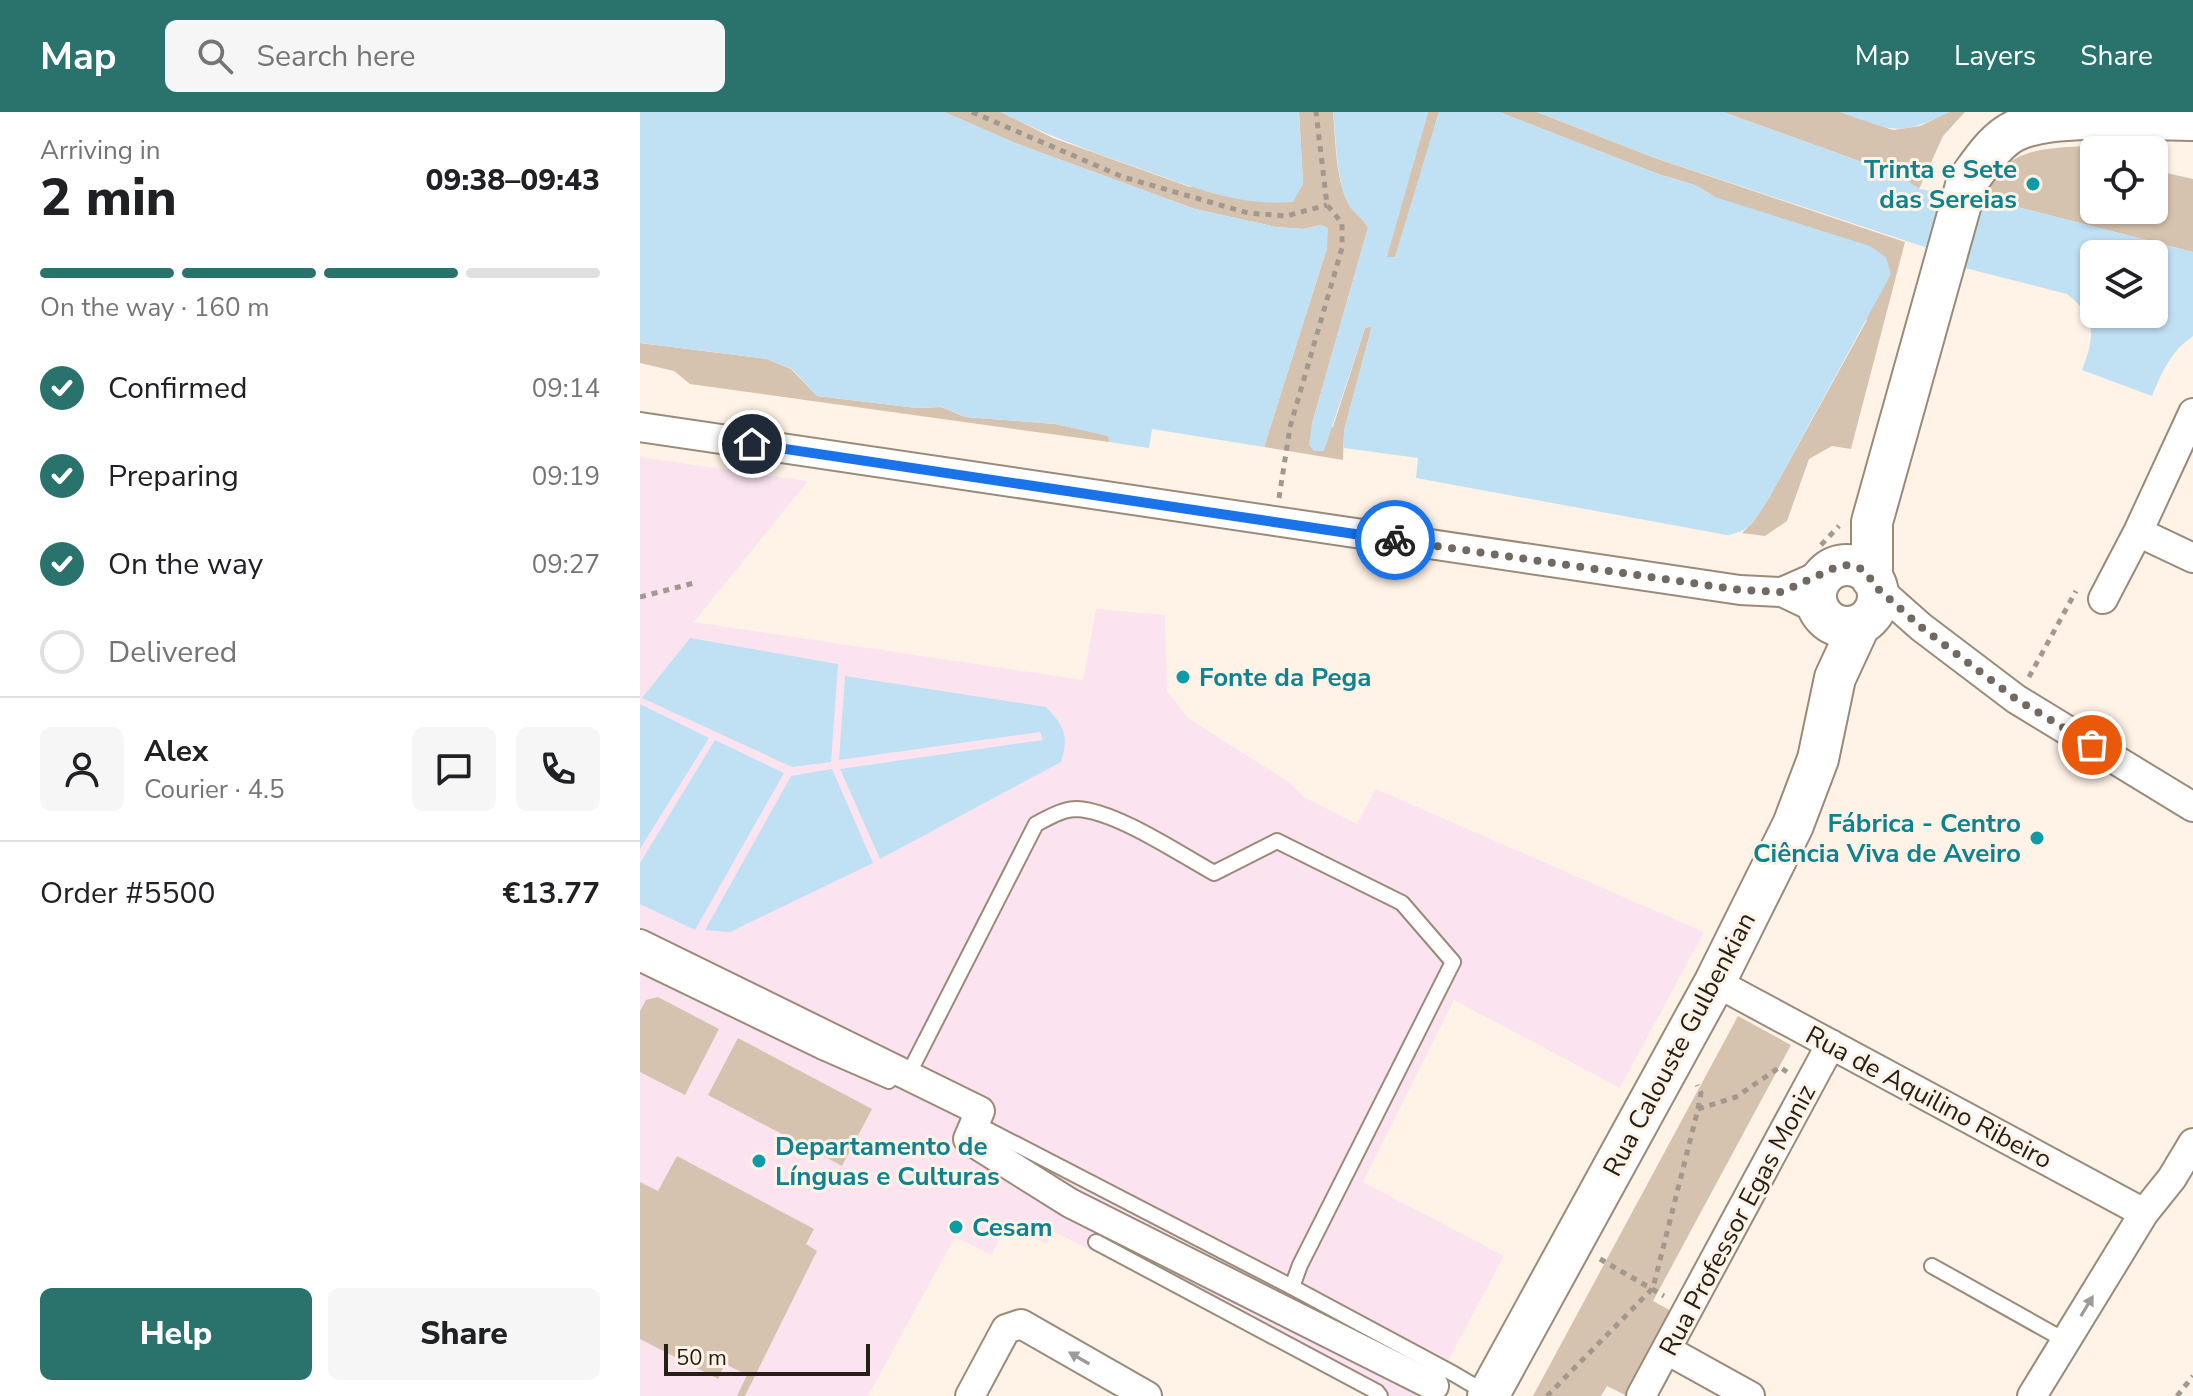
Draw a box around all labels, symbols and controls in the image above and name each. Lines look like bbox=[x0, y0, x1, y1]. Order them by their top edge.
search box bbox=[165, 20, 725, 92]
text: Map bbox=[40, 31, 117, 82]
icon: search bbox=[193, 34, 237, 78]
text: Search here bbox=[257, 36, 416, 77]
text: Map bbox=[1855, 37, 1910, 75]
text: Layers bbox=[1954, 37, 2036, 75]
text: Share bbox=[2080, 37, 2153, 75]
text: Arriving in bbox=[40, 133, 161, 168]
map controls bbox=[2080, 136, 2168, 328]
button: locate bbox=[2080, 136, 2168, 224]
place label: Trinta e Sete das Sereias bbox=[1864, 152, 2017, 217]
text: 09:38–09:43 bbox=[425, 160, 600, 201]
text: 2 min bbox=[40, 162, 177, 233]
marker: Trinta e Sete das Sereias bbox=[2024, 175, 2042, 193]
button: layers bbox=[2080, 240, 2168, 328]
text: On the way · 160 m bbox=[40, 290, 269, 325]
icon: check bbox=[40, 366, 84, 410]
text: Confirmed bbox=[108, 368, 248, 409]
text: 09:14 bbox=[532, 371, 600, 406]
pin bbox=[718, 410, 786, 478]
icon: home bbox=[730, 422, 774, 466]
icon: check bbox=[40, 454, 84, 498]
text: Preparing bbox=[108, 456, 239, 497]
text: 09:19 bbox=[532, 459, 600, 494]
courier bbox=[1355, 500, 1435, 580]
icon: bike bbox=[1373, 518, 1417, 562]
icon: check bbox=[40, 542, 84, 586]
text: On the way bbox=[108, 544, 263, 585]
text: 09:27 bbox=[532, 547, 600, 582]
text: Delivered bbox=[108, 632, 237, 673]
place label: Fonte da Pega bbox=[1199, 660, 1371, 695]
marker: Fonte da Pega bbox=[1174, 668, 1192, 686]
pin bbox=[2058, 711, 2126, 779]
icon: bag bbox=[2070, 723, 2114, 767]
button: person bbox=[40, 727, 124, 811]
button: chat bbox=[412, 727, 496, 811]
button: phone bbox=[516, 727, 600, 811]
text: Alex bbox=[144, 731, 208, 772]
text: Courier · 4.5 bbox=[144, 772, 285, 807]
place label: Fábrica - Centro Ciência Viva de Aveiro bbox=[1753, 806, 2021, 871]
marker: Fábrica - Centro Ciência Viva de Aveiro bbox=[2028, 829, 2046, 847]
text: Order #5500 bbox=[40, 873, 215, 914]
text: €13.77 bbox=[503, 873, 600, 914]
street label: Rua Calouste Gulbenkian bbox=[1595, 906, 1764, 1182]
street label: Rua de Aquilino Ribeiro bbox=[1799, 1018, 2058, 1177]
street label: Rua Professor Egas Moniz bbox=[1651, 1078, 1824, 1362]
place label: Departamento de Línguas e Culturas bbox=[775, 1129, 1000, 1194]
marker: Departamento de Línguas e Culturas bbox=[750, 1152, 768, 1170]
place label: Cesam bbox=[972, 1210, 1053, 1245]
marker: Cesam bbox=[947, 1218, 965, 1236]
button: Help bbox=[40, 1288, 312, 1380]
button: Share bbox=[328, 1288, 600, 1380]
one-way arrow bbox=[2080, 1295, 2094, 1317]
scale bar bbox=[664, 1340, 870, 1376]
text: 50 m bbox=[676, 1343, 727, 1373]
one-way arrow bbox=[1068, 1351, 1090, 1365]

